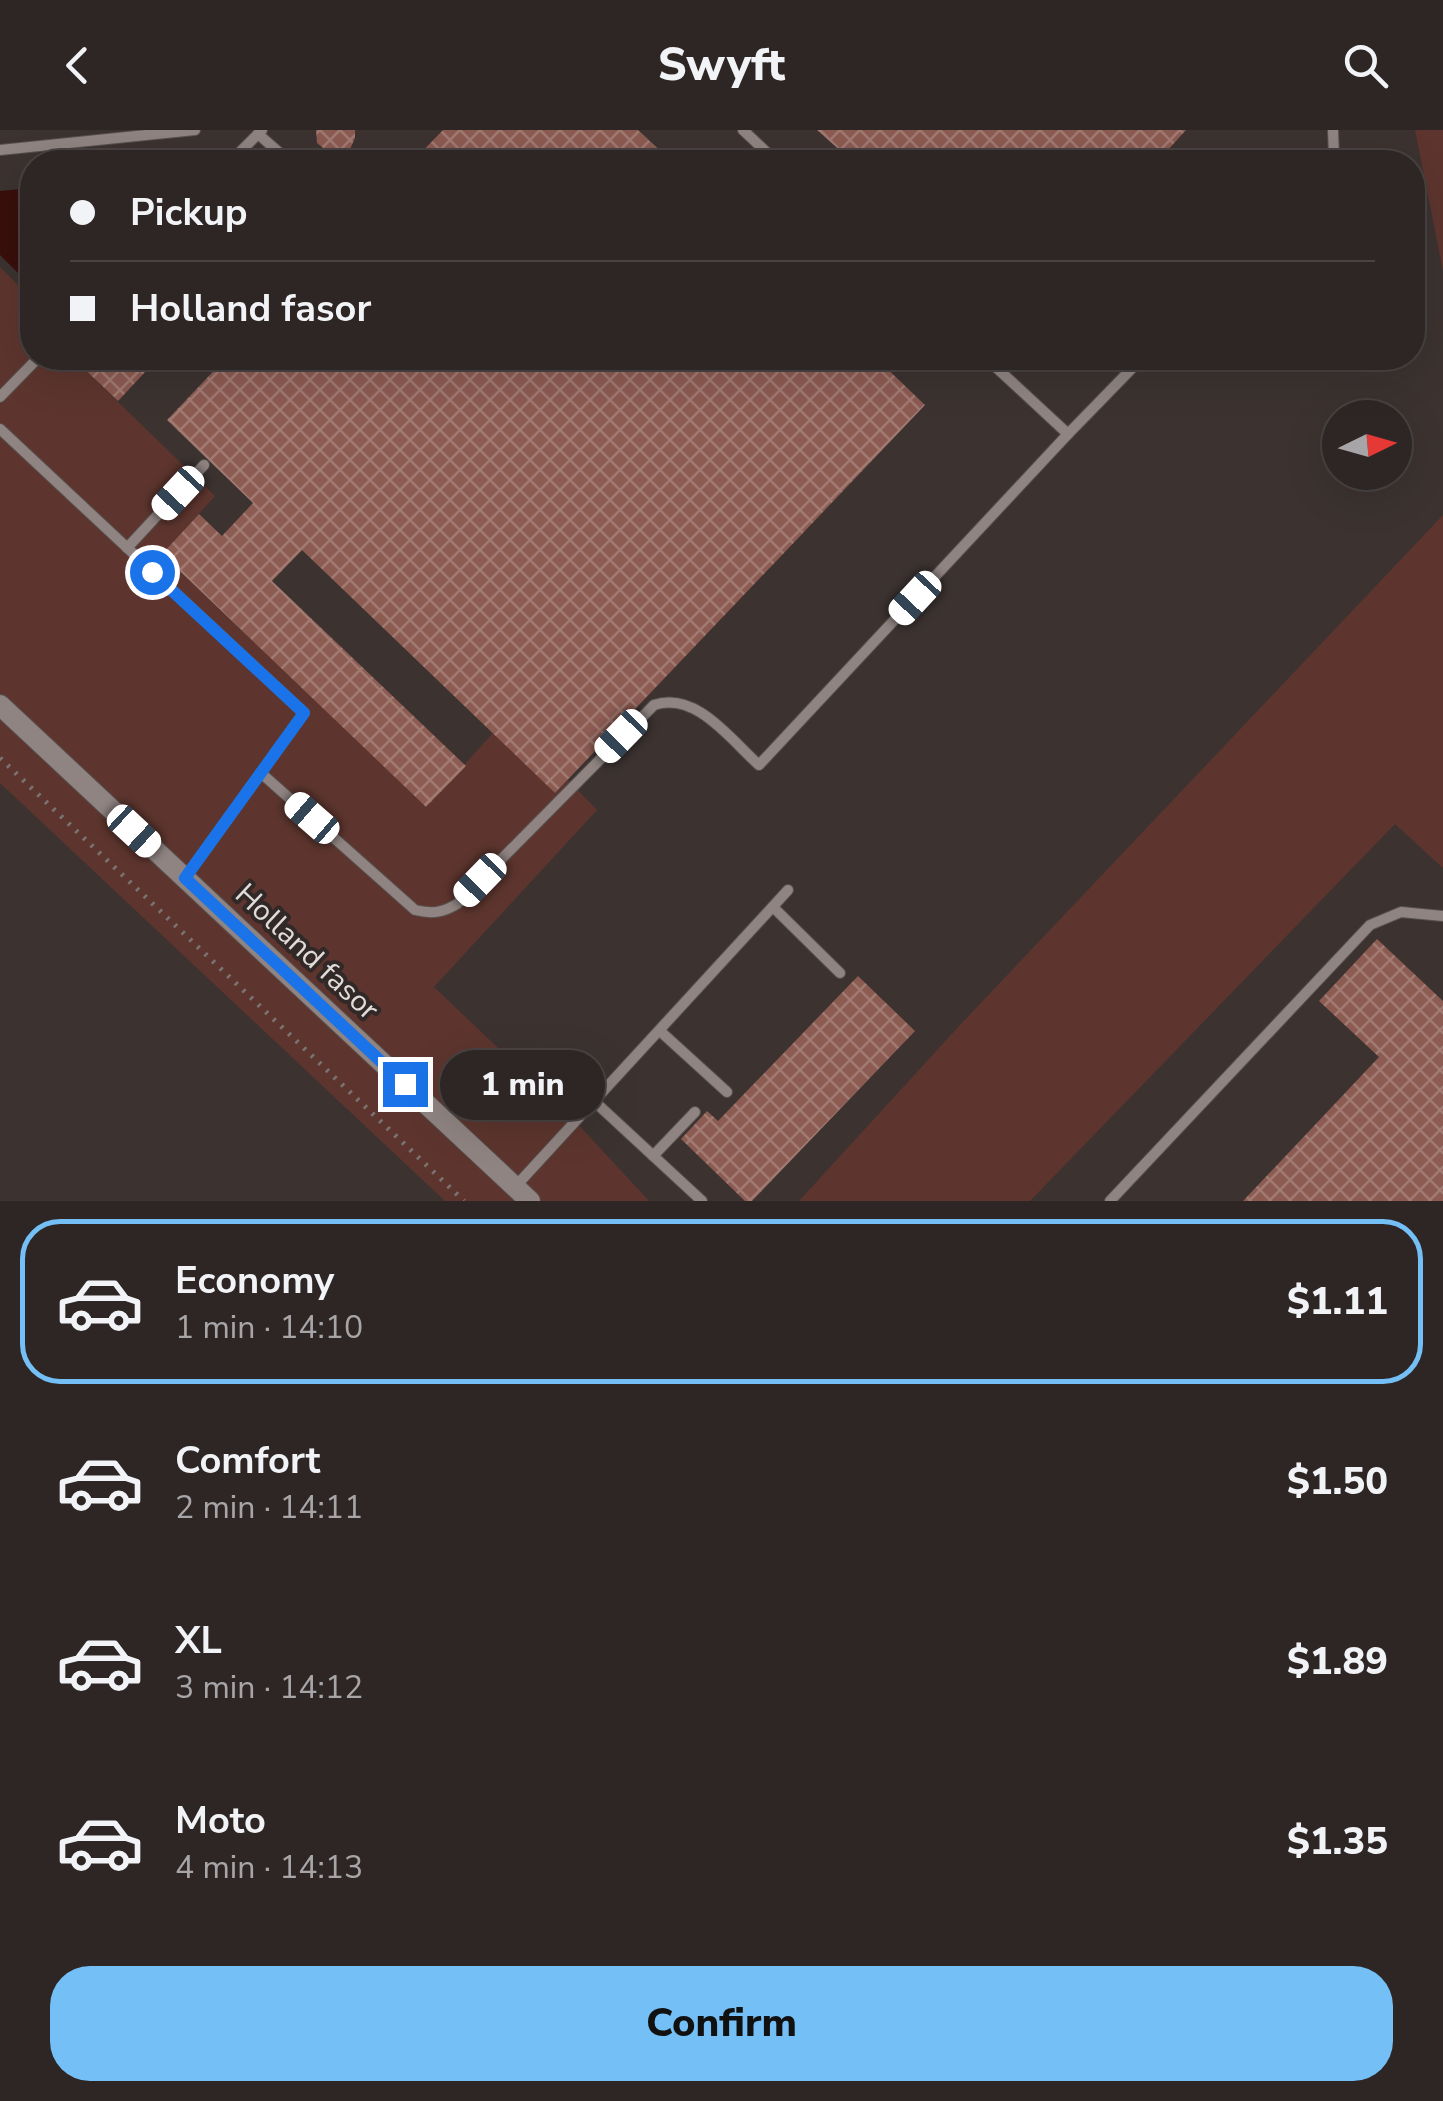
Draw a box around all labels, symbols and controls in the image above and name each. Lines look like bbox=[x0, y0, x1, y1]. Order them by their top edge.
text: Swyft bbox=[658, 35, 785, 96]
icon: back bbox=[50, 38, 105, 93]
icon: search bbox=[1338, 38, 1393, 93]
text: Pickup bbox=[130, 187, 248, 238]
text: Holland fasor bbox=[130, 283, 371, 334]
north arrow bbox=[1322, 400, 1412, 490]
map controls bbox=[1322, 400, 1412, 490]
car bbox=[147, 461, 209, 525]
route start bbox=[130, 550, 175, 595]
car bbox=[884, 566, 946, 630]
car bbox=[589, 704, 653, 768]
car bbox=[280, 787, 344, 849]
car bbox=[102, 800, 166, 862]
car bbox=[448, 848, 512, 912]
street label: Holland fasor bbox=[226, 875, 388, 1030]
callout: 1 min bbox=[440, 1049, 605, 1119]
route end bbox=[383, 1062, 428, 1107]
text: 1 min bbox=[480, 1063, 565, 1106]
text: Economy bbox=[175, 1255, 334, 1306]
icon: car bbox=[55, 1257, 145, 1347]
text: $1.11 bbox=[1287, 1276, 1388, 1327]
text: 1 min · 14:10 bbox=[175, 1306, 363, 1349]
text: Comfort bbox=[175, 1435, 320, 1486]
icon: car bbox=[55, 1437, 145, 1527]
text: $1.50 bbox=[1287, 1456, 1388, 1507]
text: 2 min · 14:11 bbox=[175, 1486, 363, 1529]
text: XL bbox=[175, 1615, 222, 1666]
icon: car bbox=[55, 1617, 145, 1707]
text: $1.89 bbox=[1287, 1636, 1388, 1687]
text: 3 min · 14:12 bbox=[175, 1666, 363, 1709]
text: Moto bbox=[175, 1795, 266, 1846]
icon: car bbox=[55, 1797, 145, 1887]
text: $1.35 bbox=[1287, 1816, 1388, 1867]
text: 4 min · 14:13 bbox=[175, 1846, 363, 1889]
button: Confirm bbox=[50, 1966, 1393, 2081]

